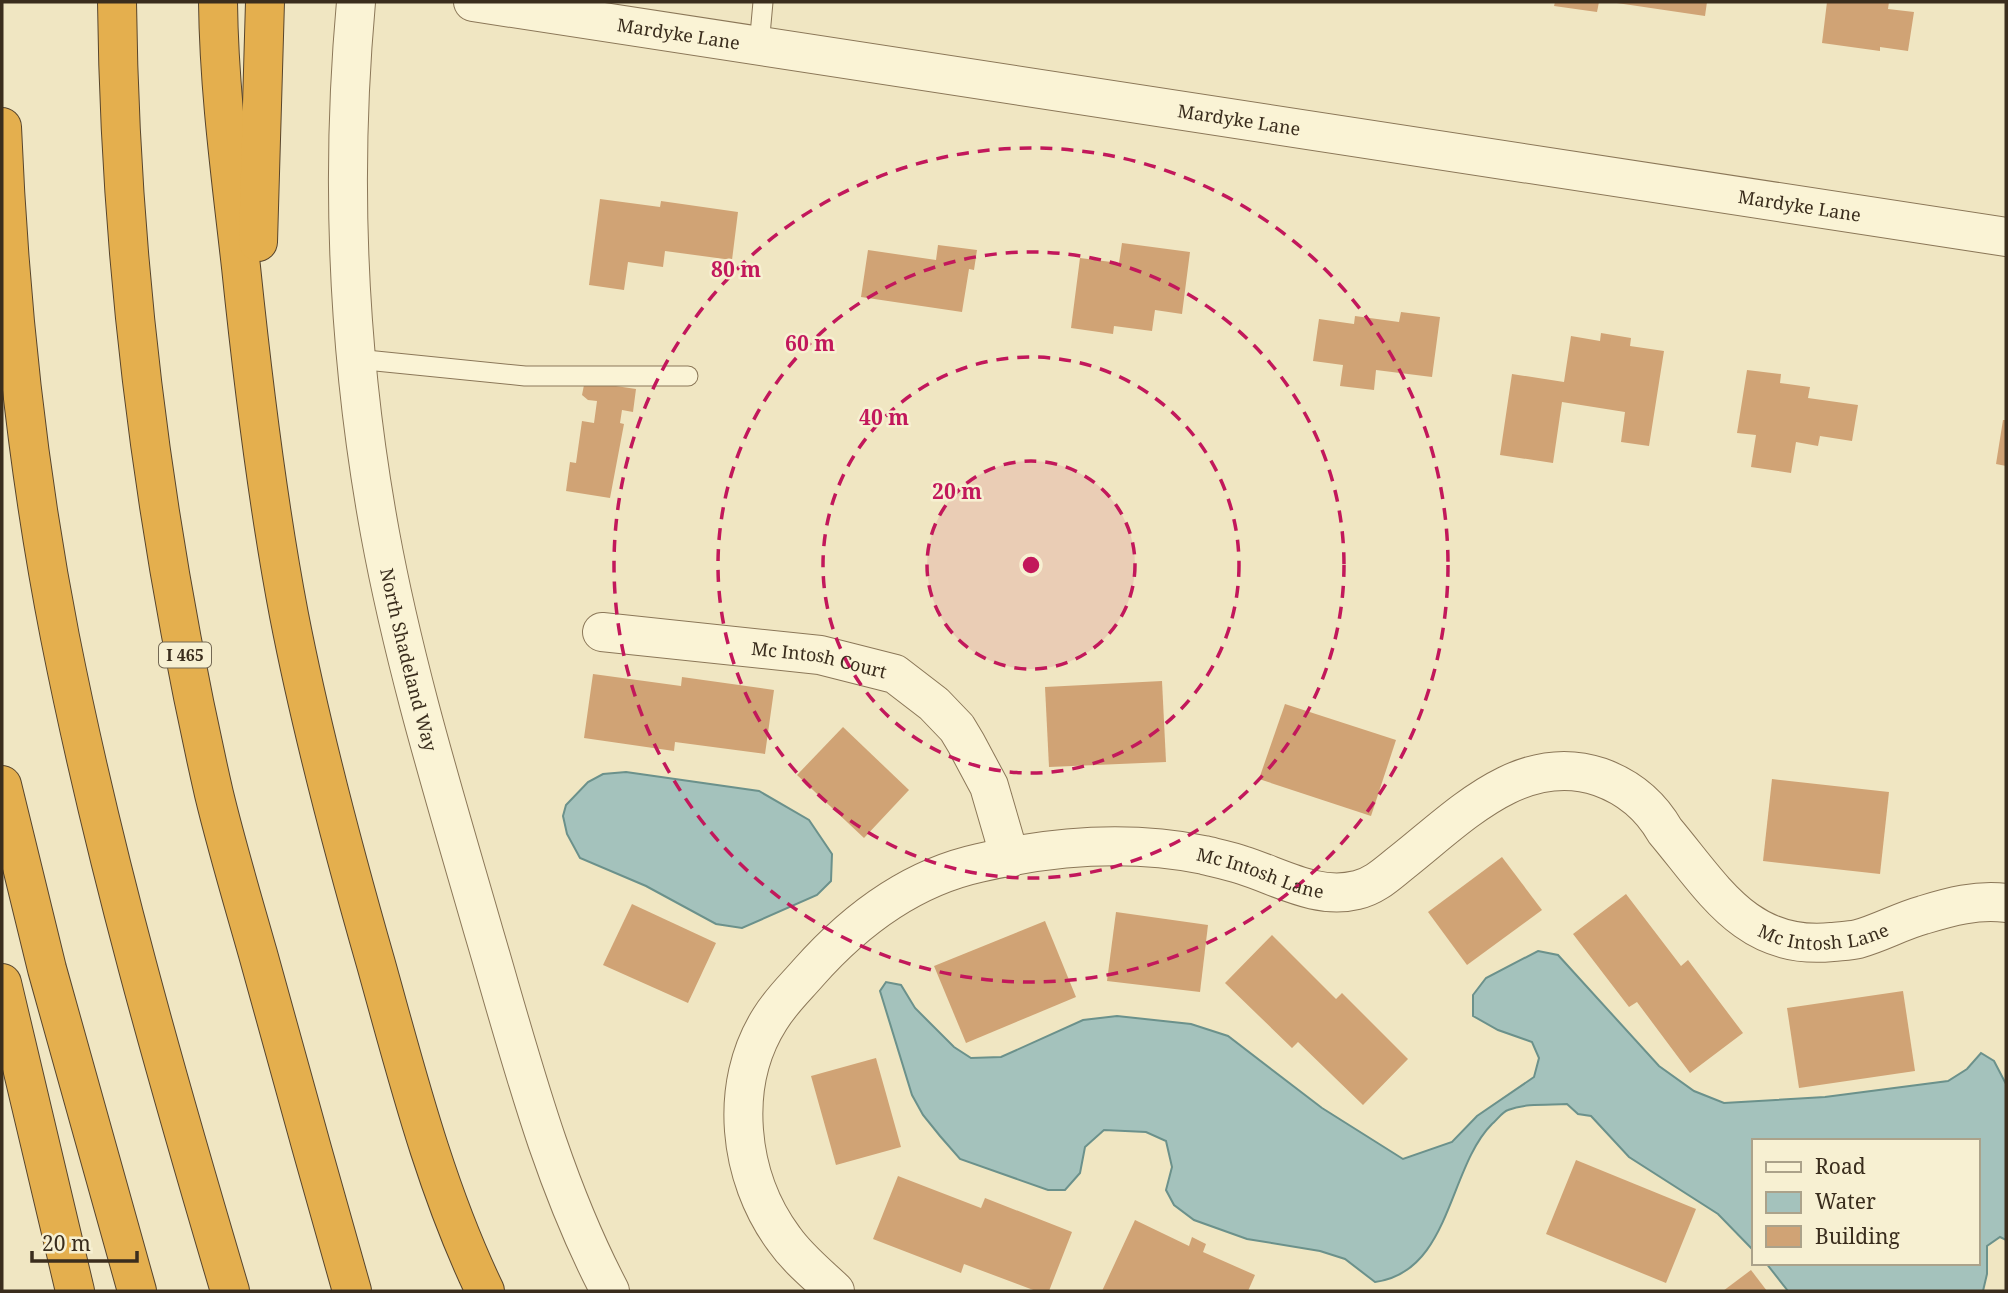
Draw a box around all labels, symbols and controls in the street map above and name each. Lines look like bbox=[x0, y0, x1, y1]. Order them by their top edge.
street label: Mardyke Lane bbox=[616, 12, 742, 55]
street label: Mardyke Lane bbox=[1176, 98, 1302, 141]
street label: Mardyke Lane bbox=[1736, 184, 1863, 227]
text: 80 m bbox=[711, 255, 761, 283]
text: 60 m bbox=[785, 329, 835, 357]
text: 40 m bbox=[859, 403, 909, 431]
text: 20 m bbox=[932, 477, 982, 505]
centre of rings bbox=[1019, 553, 1043, 577]
street label: North Shadeland Way bbox=[375, 566, 443, 755]
street label: Mc Intosh Court bbox=[750, 636, 889, 683]
road number: I 465 bbox=[159, 642, 211, 668]
street label: Mc Intosh Lane bbox=[1194, 842, 1326, 903]
street label: Mc Intosh Lane bbox=[1755, 917, 1892, 955]
legend bbox=[1752, 1139, 1980, 1265]
text: Road bbox=[1815, 1152, 1866, 1180]
text: Water bbox=[1815, 1187, 1876, 1215]
scale bar bbox=[32, 1220, 136, 1264]
text: Building bbox=[1815, 1222, 1900, 1250]
text: 20 m bbox=[42, 1229, 91, 1257]

